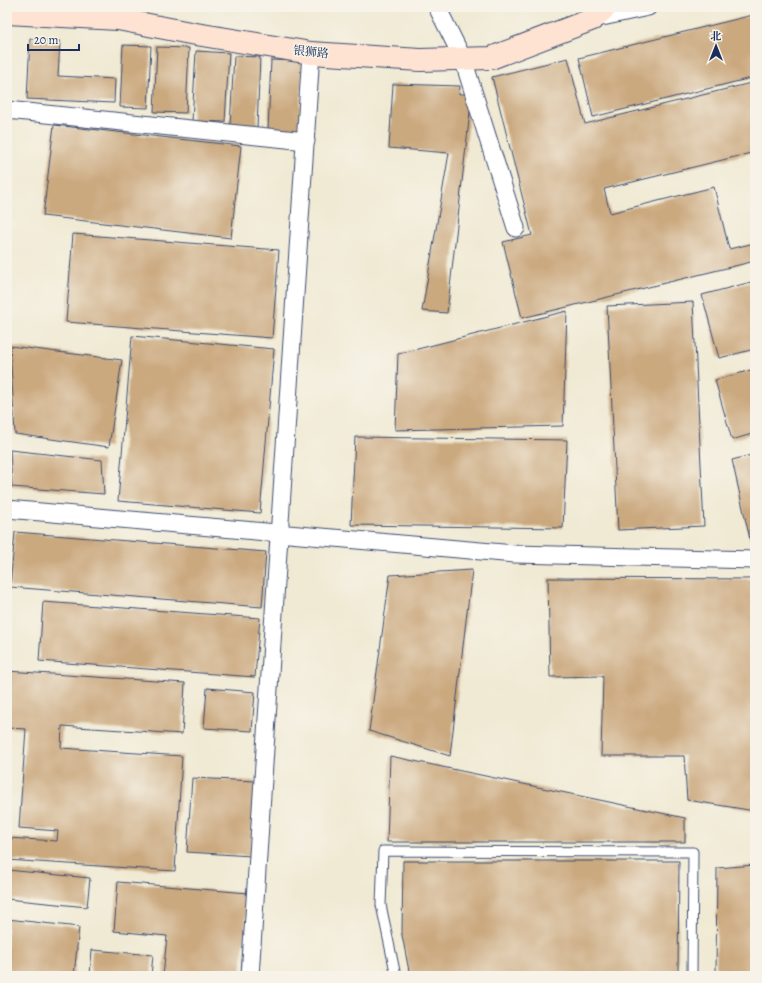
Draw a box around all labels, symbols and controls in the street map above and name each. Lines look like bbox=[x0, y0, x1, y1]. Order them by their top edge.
scale bar bbox=[28, 26, 79, 52]
north arrow bbox=[696, 26, 736, 66]
text: 北 bbox=[711, 29, 722, 44]
text: 20 m bbox=[34, 32, 58, 48]
street label: 银狮路 bbox=[292, 42, 330, 62]

